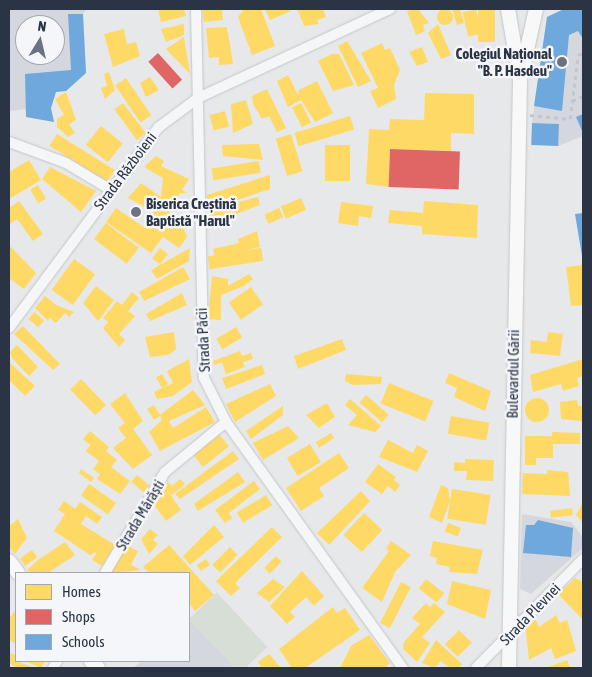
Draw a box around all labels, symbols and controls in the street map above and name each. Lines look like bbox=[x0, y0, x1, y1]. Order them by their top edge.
north arrow bbox=[15, 15, 65, 65]
text: N bbox=[37, 18, 48, 35]
place label: Colegiul Național "B. P. Hasdeu" bbox=[456, 44, 552, 79]
marker: Colegiul Național "B. P. Hasdeu" bbox=[556, 56, 568, 68]
street label: Strada Războieni bbox=[90, 128, 160, 214]
place label: Biserica Creștină Baptistă "Harul" bbox=[146, 194, 236, 229]
marker: Biserica Creștină Baptistă "Harul" bbox=[130, 206, 142, 218]
street label: Strada Păcii bbox=[192, 307, 214, 373]
street label: Bulevardul Gării bbox=[503, 329, 523, 419]
street label: Strada Mărăști bbox=[112, 476, 168, 554]
legend bbox=[15, 572, 190, 662]
street label: Strada Plevnei bbox=[496, 579, 564, 649]
text: Homes bbox=[62, 583, 101, 600]
text: Shops bbox=[62, 608, 95, 625]
text: Schools bbox=[62, 633, 105, 650]

